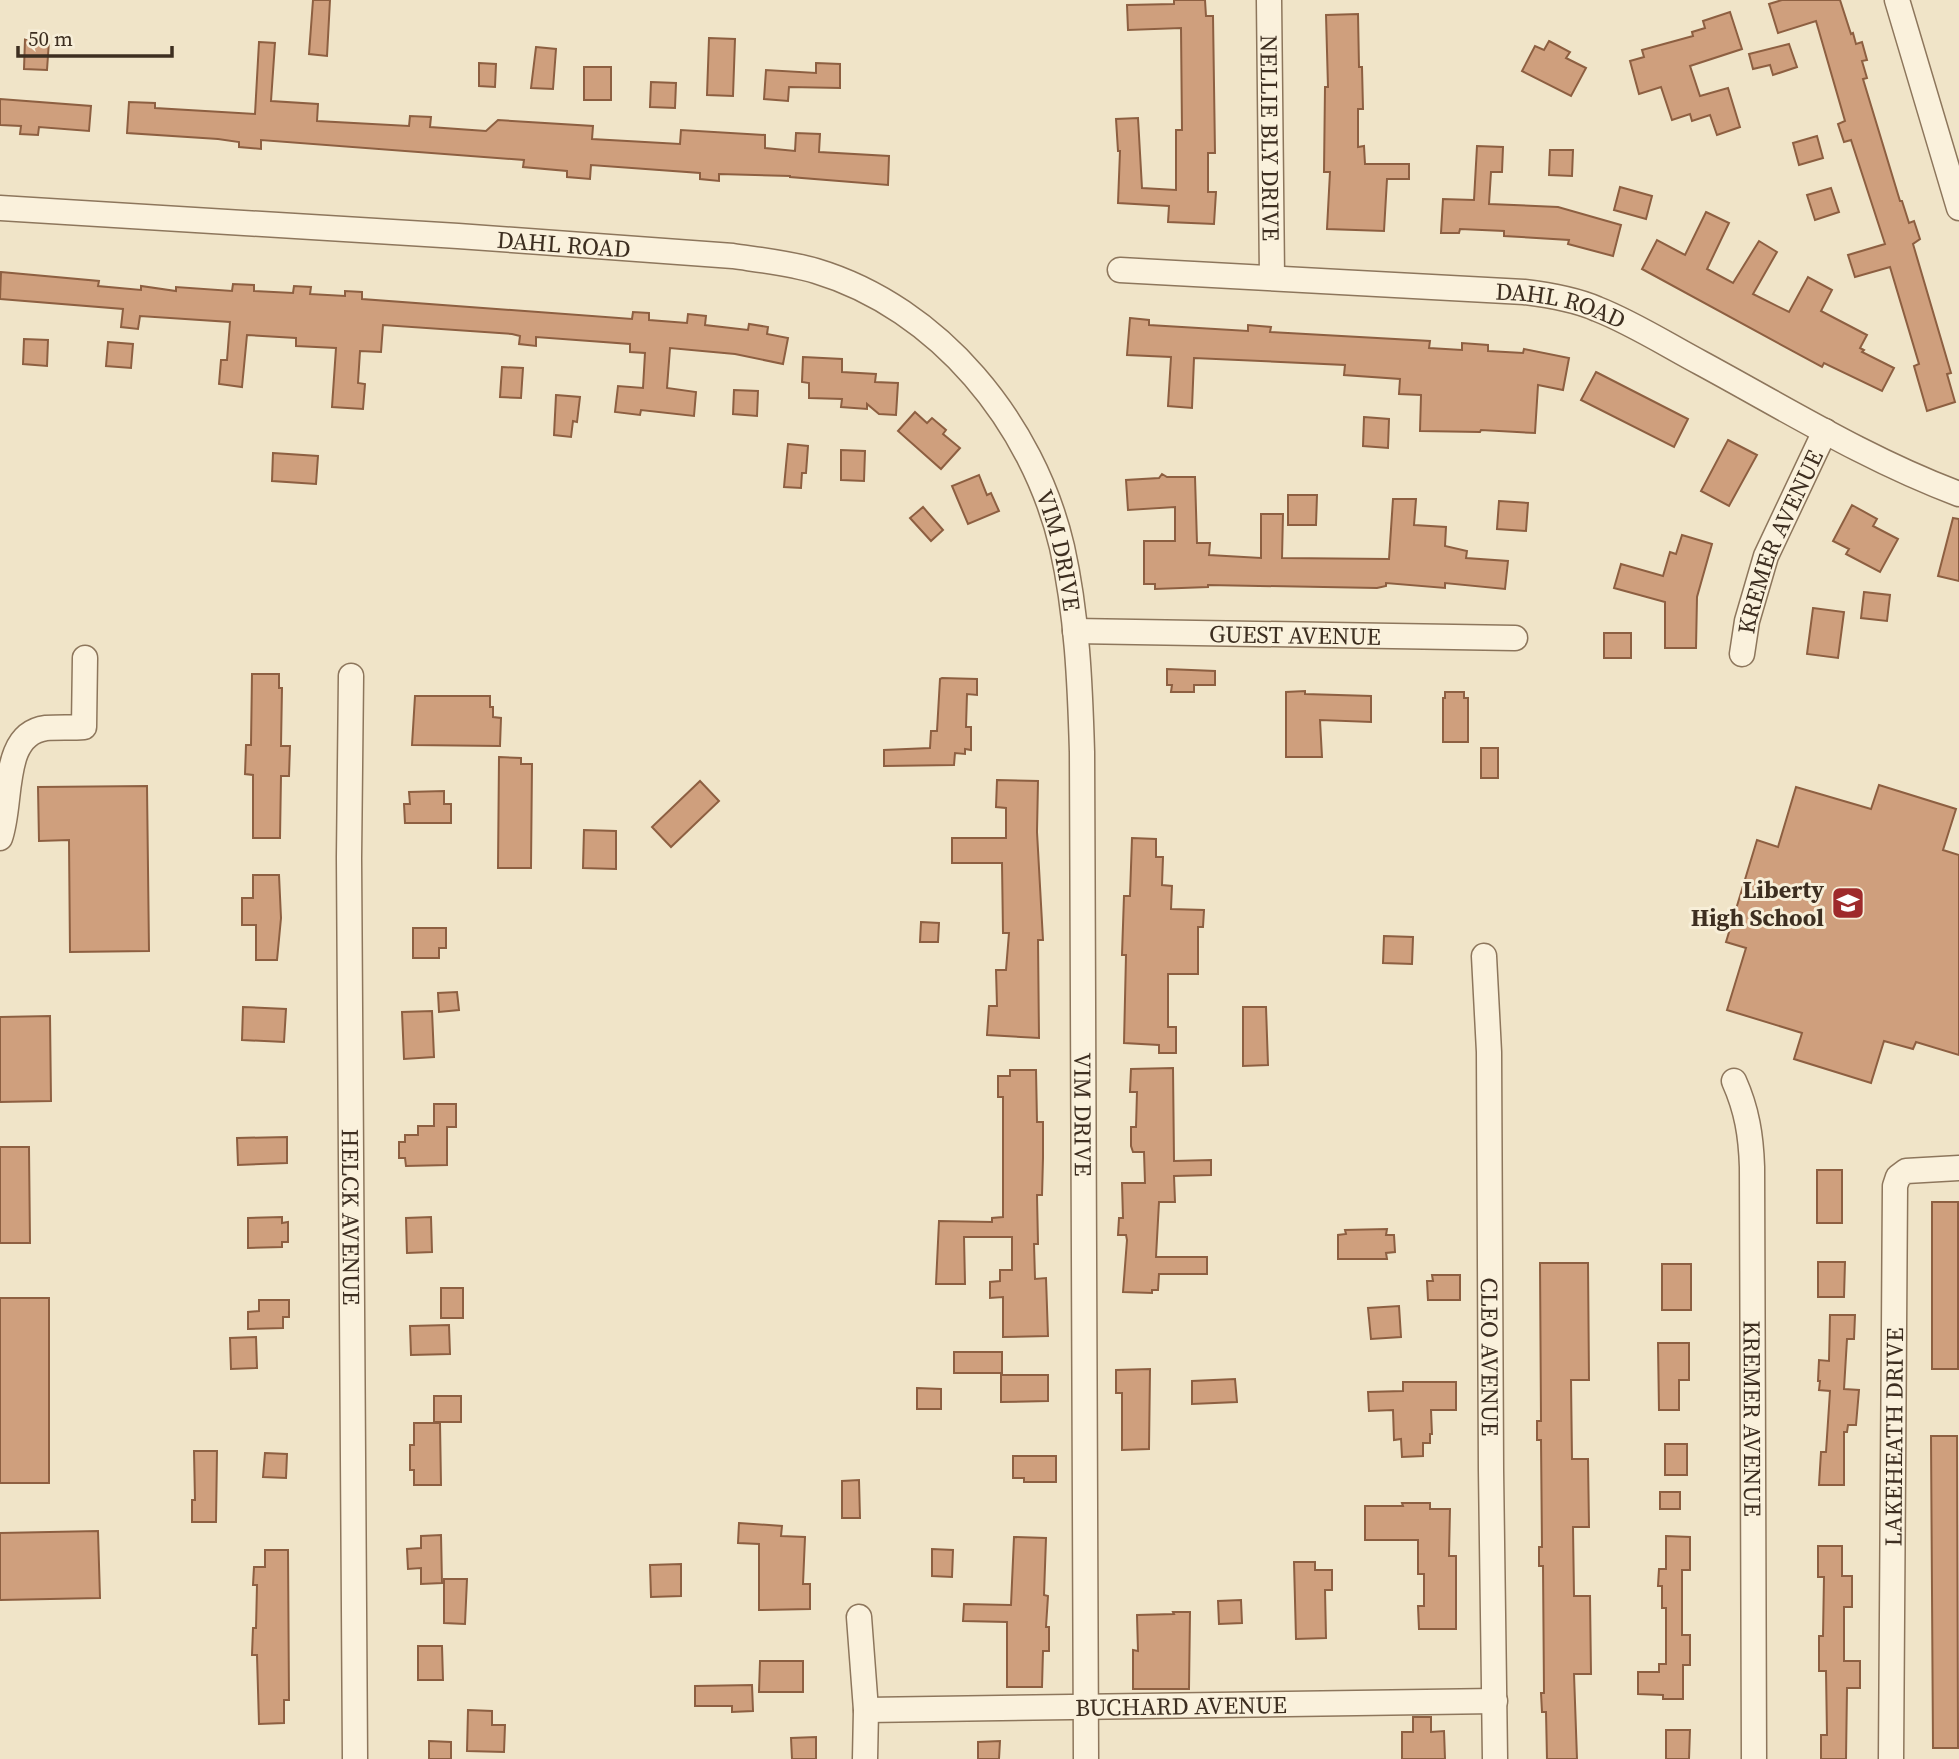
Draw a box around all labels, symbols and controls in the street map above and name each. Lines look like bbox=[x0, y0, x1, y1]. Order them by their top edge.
scale bar bbox=[18, 14, 172, 58]
text: 50 m bbox=[28, 24, 73, 53]
street label: NELLIE BLY DRIVE bbox=[1253, 35, 1288, 241]
street label: DAHL ROAD bbox=[496, 222, 632, 265]
street label: DAHL ROAD bbox=[1495, 274, 1632, 336]
street label: KREMER AVENUE bbox=[1729, 444, 1830, 636]
street label: VIM DRIVE bbox=[1029, 485, 1089, 613]
street label: GUEST AVENUE bbox=[1209, 617, 1381, 652]
place label: Liberty High School bbox=[1691, 873, 1824, 934]
school or university icon: Liberty High School bbox=[1829, 884, 1867, 922]
street label: VIM DRIVE bbox=[1067, 1052, 1100, 1176]
street label: HELCK AVENUE bbox=[334, 1129, 368, 1305]
street label: CLEO AVENUE bbox=[1474, 1277, 1507, 1436]
street label: KREMER AVENUE bbox=[1736, 1320, 1770, 1517]
street label: LAKEHEATH DRIVE bbox=[1876, 1327, 1911, 1547]
street label: BUCHARD AVENUE bbox=[1075, 1687, 1287, 1724]

